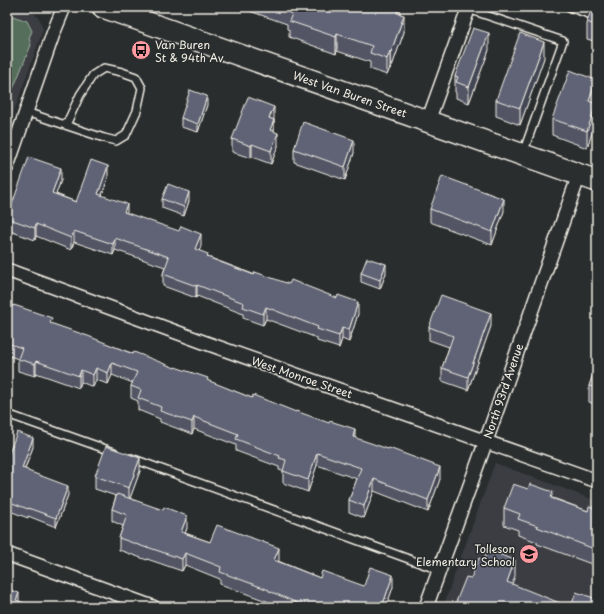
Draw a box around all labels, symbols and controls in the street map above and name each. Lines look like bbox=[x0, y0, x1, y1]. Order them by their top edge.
place label: Van Buren St & 94th Av bbox=[155, 36, 224, 66]
bus stop icon: Van Buren St & 94th Av bbox=[130, 39, 152, 61]
street label: West Van Buren Street bbox=[291, 67, 410, 122]
street label: North 93rd Avenue bbox=[479, 341, 527, 441]
street label: West Monroe Street bbox=[249, 352, 355, 402]
place label: Tolleson Elementary School bbox=[416, 540, 515, 570]
school or university icon: Tolleson Elementary School bbox=[518, 543, 540, 565]

